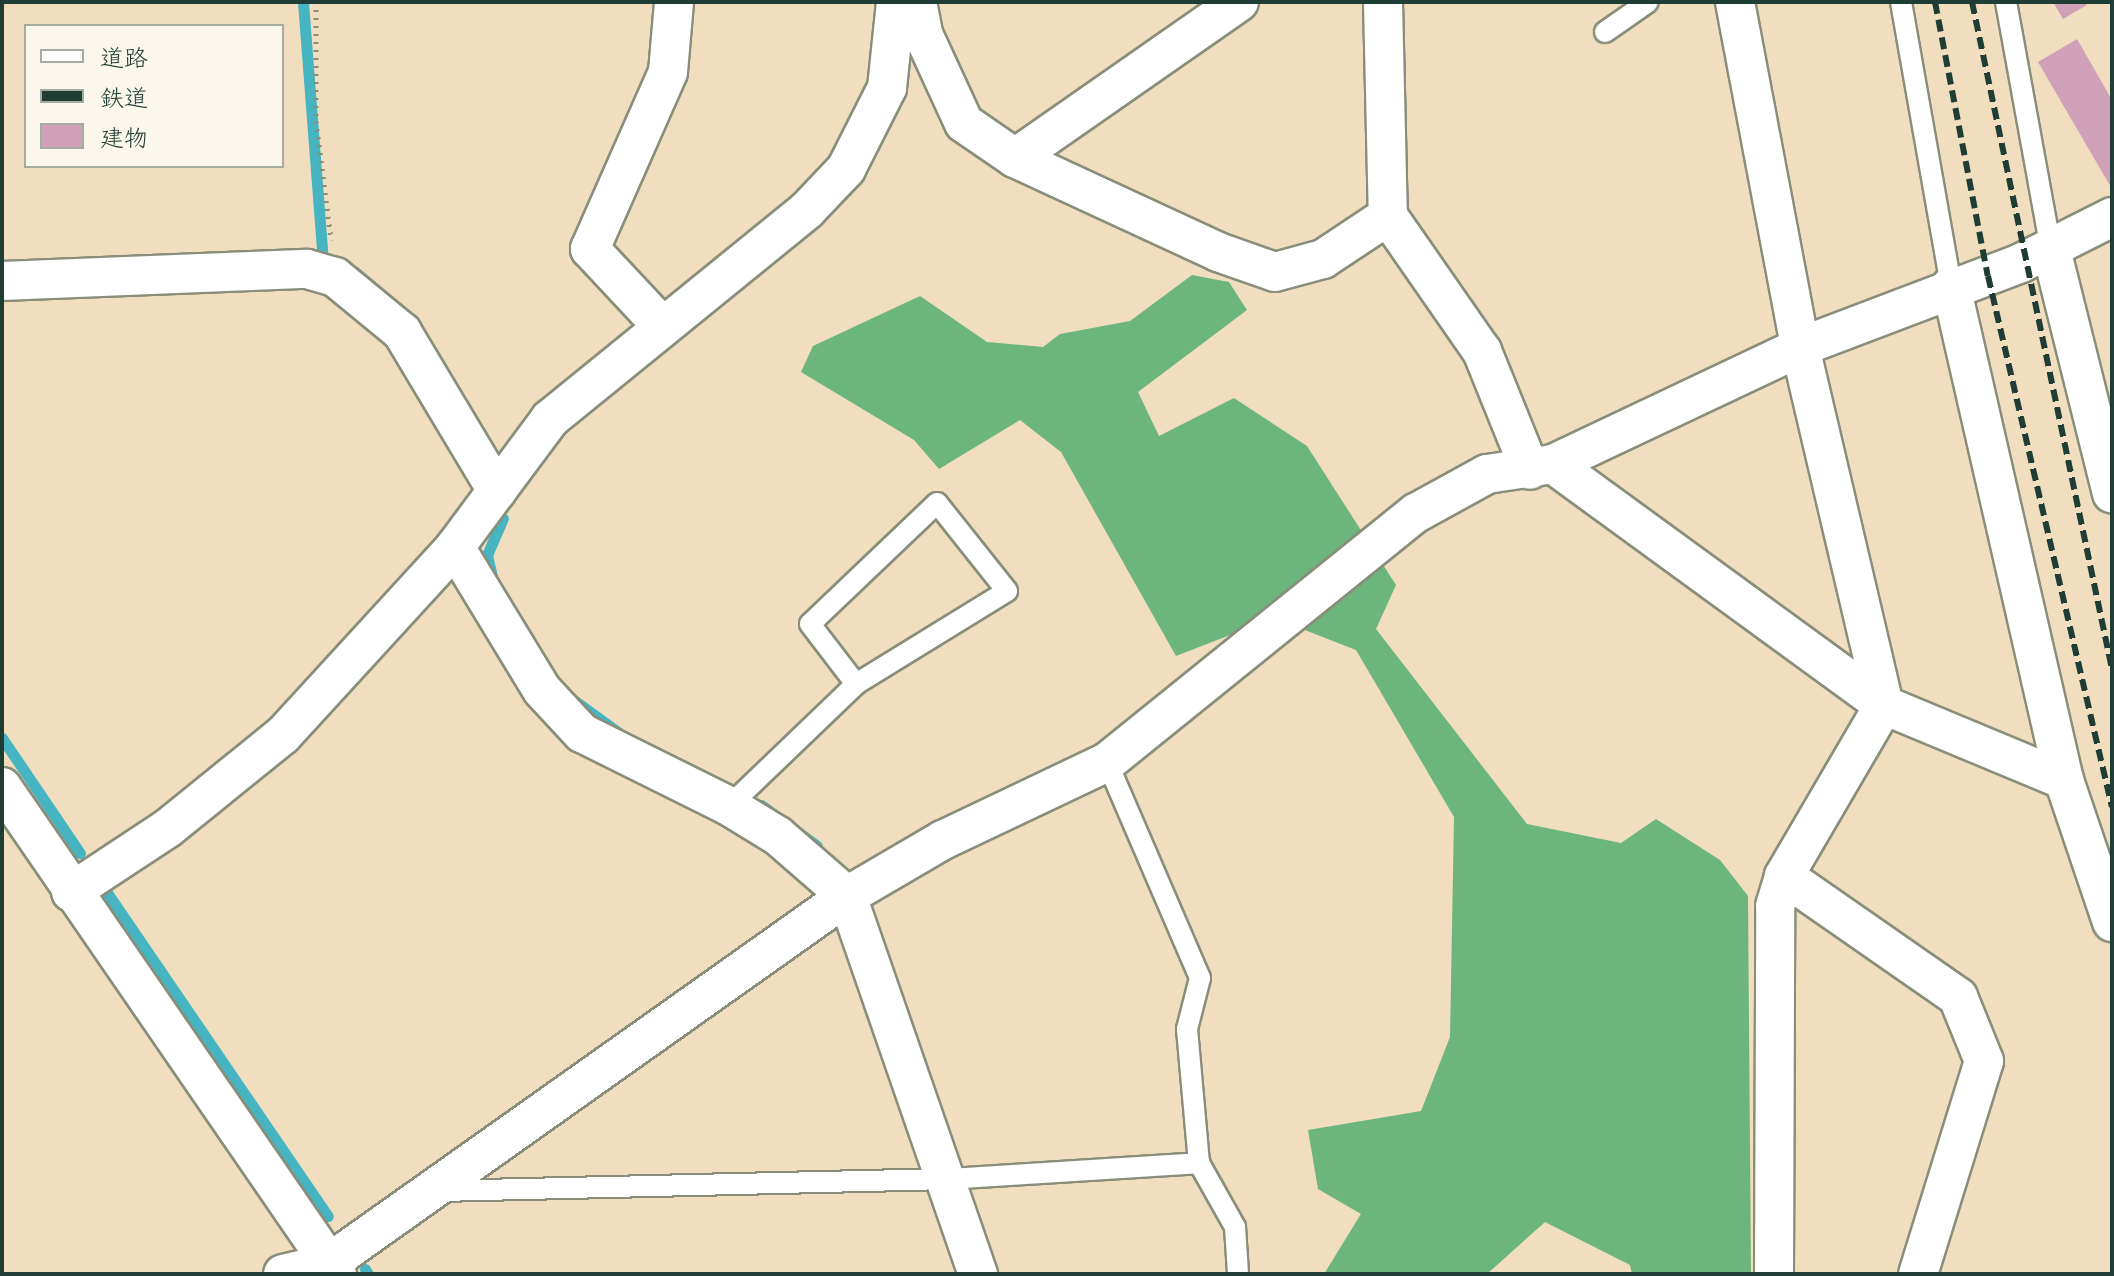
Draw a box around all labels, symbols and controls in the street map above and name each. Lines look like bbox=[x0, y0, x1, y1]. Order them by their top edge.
legend bbox=[24, 24, 284, 168]
text: 道路 bbox=[100, 42, 148, 74]
text: 鉄道 bbox=[100, 82, 148, 114]
text: 建物 bbox=[100, 122, 148, 154]

